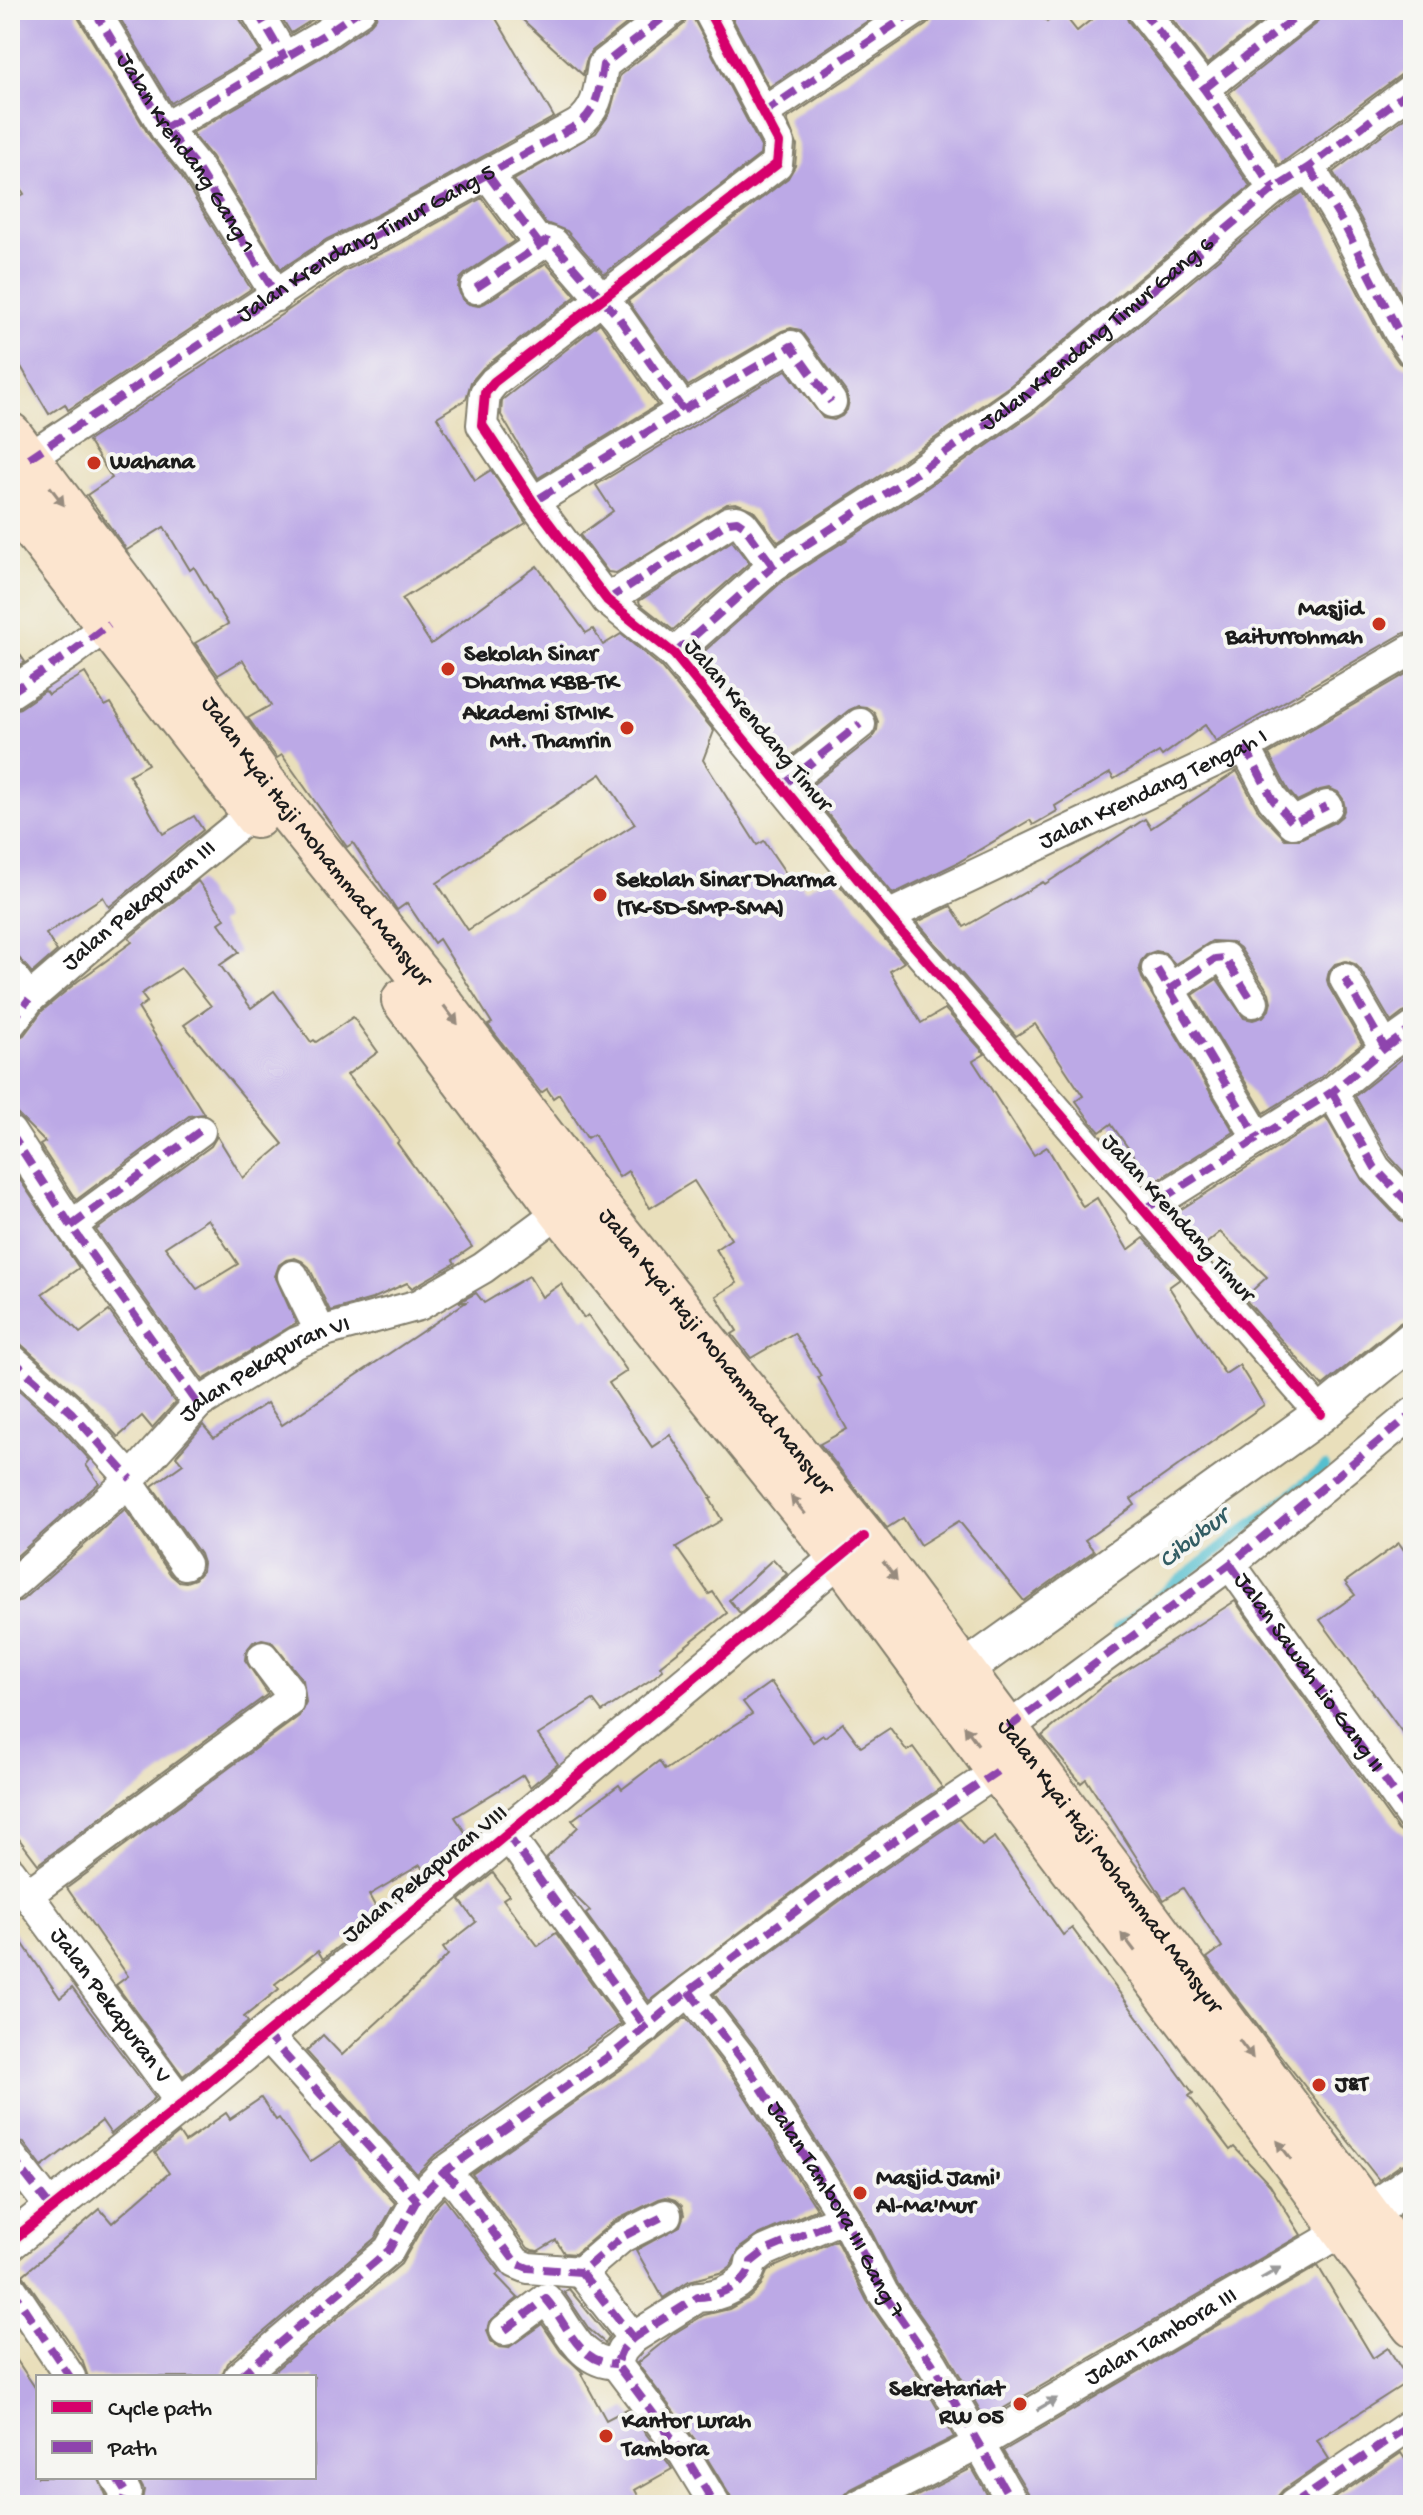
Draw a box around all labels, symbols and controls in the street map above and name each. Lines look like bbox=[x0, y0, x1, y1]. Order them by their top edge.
street label: Jalan Krendang Gang 1 bbox=[109, 48, 261, 259]
street label: Jalan Krendang Timur Gang 5 bbox=[232, 158, 501, 330]
street label: Jalan Krendang Timur Gang 6 bbox=[975, 229, 1221, 438]
place label: Wahana bbox=[109, 449, 196, 478]
marker: Wahana bbox=[85, 454, 103, 472]
one-way arrow bbox=[49, 486, 65, 506]
place label: Masjid Baiturrohmah bbox=[1225, 596, 1366, 653]
marker: Masjid Baiturrohmah bbox=[1370, 615, 1388, 633]
street label: Jalan Krendang Timur bbox=[676, 634, 839, 820]
place label: Sekolah Sinar Dharma KBB-TK bbox=[462, 641, 621, 698]
marker: Sekolah Sinar Dharma KBB-TK bbox=[439, 660, 457, 678]
street label: Jalan Kyai Haji Mohammad Mansyur bbox=[194, 691, 439, 995]
place label: Akademi STMIK MH. Thamrin bbox=[461, 700, 614, 757]
marker: Akademi STMIK MH. Thamrin bbox=[618, 719, 636, 737]
street label: Jalan Krendang Tengah I bbox=[1035, 722, 1273, 857]
street label: Jalan Pekapuran III bbox=[57, 834, 223, 978]
place label: Sekolah Sinar Dharma (TK-SD-SMP-SMA) bbox=[616, 867, 837, 924]
marker: Sekolah Sinar Dharma (TK-SD-SMP-SMA) bbox=[591, 886, 609, 904]
one-way arrow bbox=[443, 1005, 459, 1026]
street label: Jalan Krendang Timur bbox=[1094, 1129, 1262, 1311]
street label: Jalan Kyai Haji Mohammad Mansyur bbox=[591, 1203, 841, 1503]
street label: Jalan Pekapuran VI bbox=[174, 1310, 353, 1429]
one-way arrow bbox=[790, 1495, 807, 1515]
water label: Cibubur bbox=[1154, 1500, 1240, 1577]
one-way arrow bbox=[881, 1561, 897, 1581]
street label: Jalan Sawah Lio Gang II bbox=[1226, 1567, 1390, 1779]
street label: Jalan Kyai Haji Mohammad Mansyur bbox=[990, 1713, 1230, 2021]
one-way arrow bbox=[964, 1724, 980, 1745]
street label: Jalan Pekapuran VIII bbox=[338, 1800, 514, 1950]
street label: Jalan Pekapuran V bbox=[43, 1922, 177, 2090]
one-way arrow bbox=[1120, 1932, 1136, 1953]
one-way arrow bbox=[1237, 2039, 1253, 2059]
place label: J&T bbox=[1334, 2071, 1370, 2100]
marker: J&T bbox=[1310, 2076, 1328, 2094]
street label: Jalan Tambora III Gang 7 bbox=[759, 2096, 912, 2325]
one-way arrow bbox=[1277, 2140, 1293, 2160]
place label: Masjid Jami' Al-Ma'Mur bbox=[875, 2165, 1001, 2222]
marker: Masjid Jami' Al-Ma'Mur bbox=[851, 2184, 869, 2202]
one-way arrow bbox=[1260, 2266, 1282, 2280]
street label: Jalan Tambora III bbox=[1080, 2281, 1243, 2393]
legend bbox=[36, 2375, 316, 2479]
place label: Sekretariat RW 05 bbox=[889, 2376, 1006, 2433]
marker: Sekretariat RW 05 bbox=[1011, 2395, 1029, 2413]
text: Cycle path bbox=[108, 2396, 212, 2425]
one-way arrow bbox=[1036, 2397, 1058, 2411]
place label: Kantor Lurah Tambora bbox=[620, 2408, 751, 2465]
marker: Kantor Lurah Tambora bbox=[597, 2427, 615, 2445]
text: Path bbox=[107, 2436, 157, 2465]

